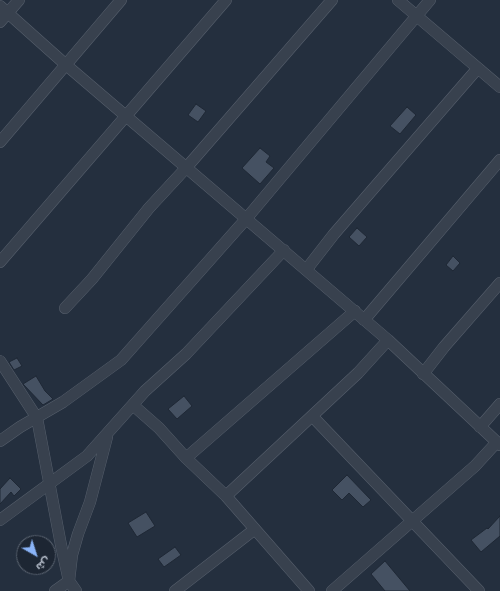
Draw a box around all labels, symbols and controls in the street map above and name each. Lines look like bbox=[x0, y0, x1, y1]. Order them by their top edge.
north arrow bbox=[16, 535, 56, 575]
text: ش bbox=[33, 554, 53, 574]

